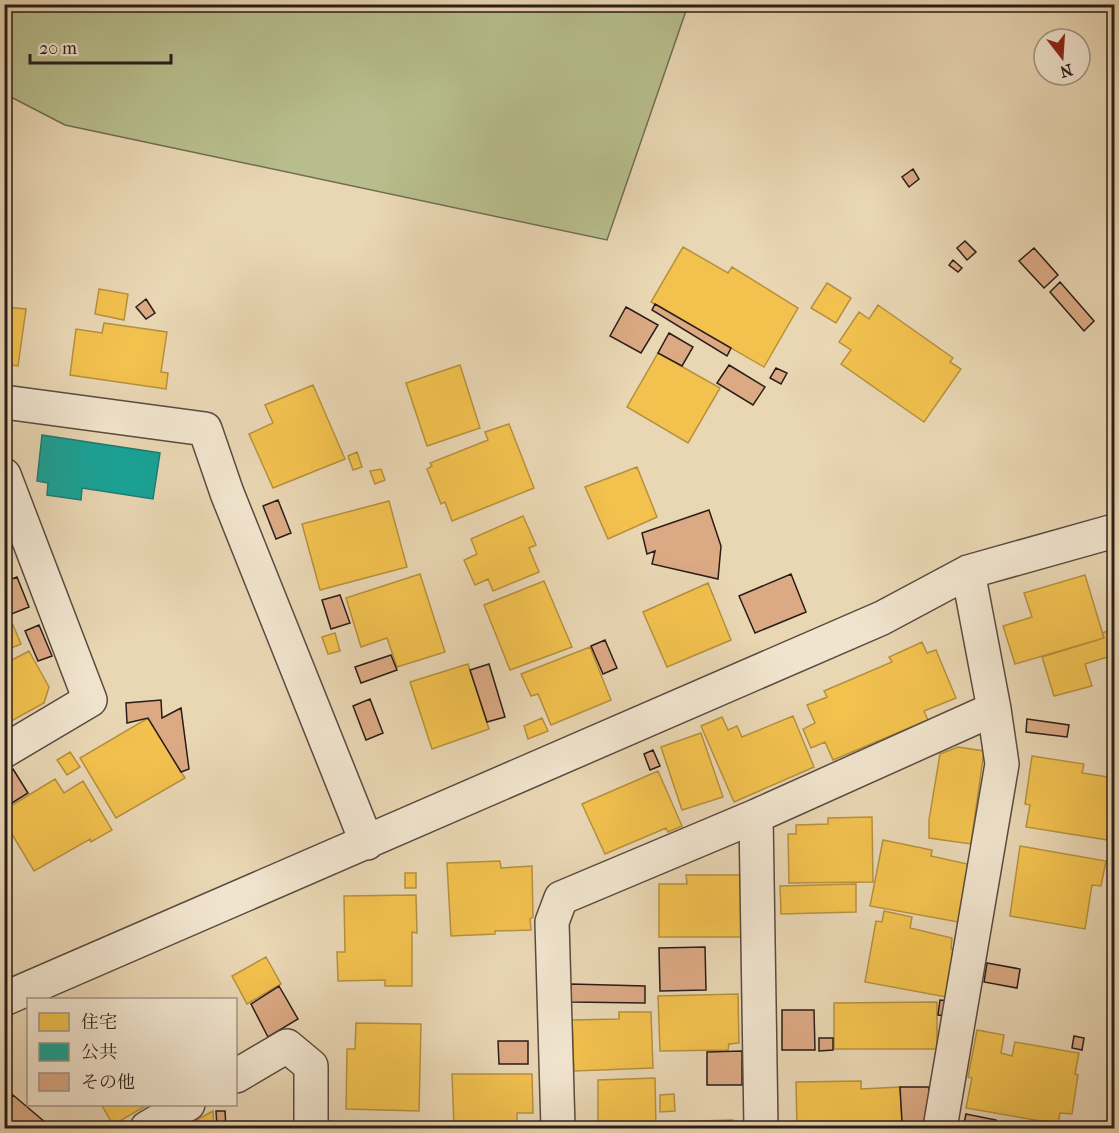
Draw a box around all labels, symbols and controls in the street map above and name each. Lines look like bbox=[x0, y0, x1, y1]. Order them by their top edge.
scale bar bbox=[30, 27, 171, 65]
north arrow bbox=[1032, 27, 1092, 87]
text: 20 m bbox=[39, 38, 77, 59]
text: N bbox=[1057, 60, 1075, 82]
legend bbox=[27, 998, 237, 1106]
text: 住宅 bbox=[81, 1012, 117, 1033]
text: 公共 bbox=[81, 1042, 117, 1063]
text: その他 bbox=[81, 1072, 135, 1093]

